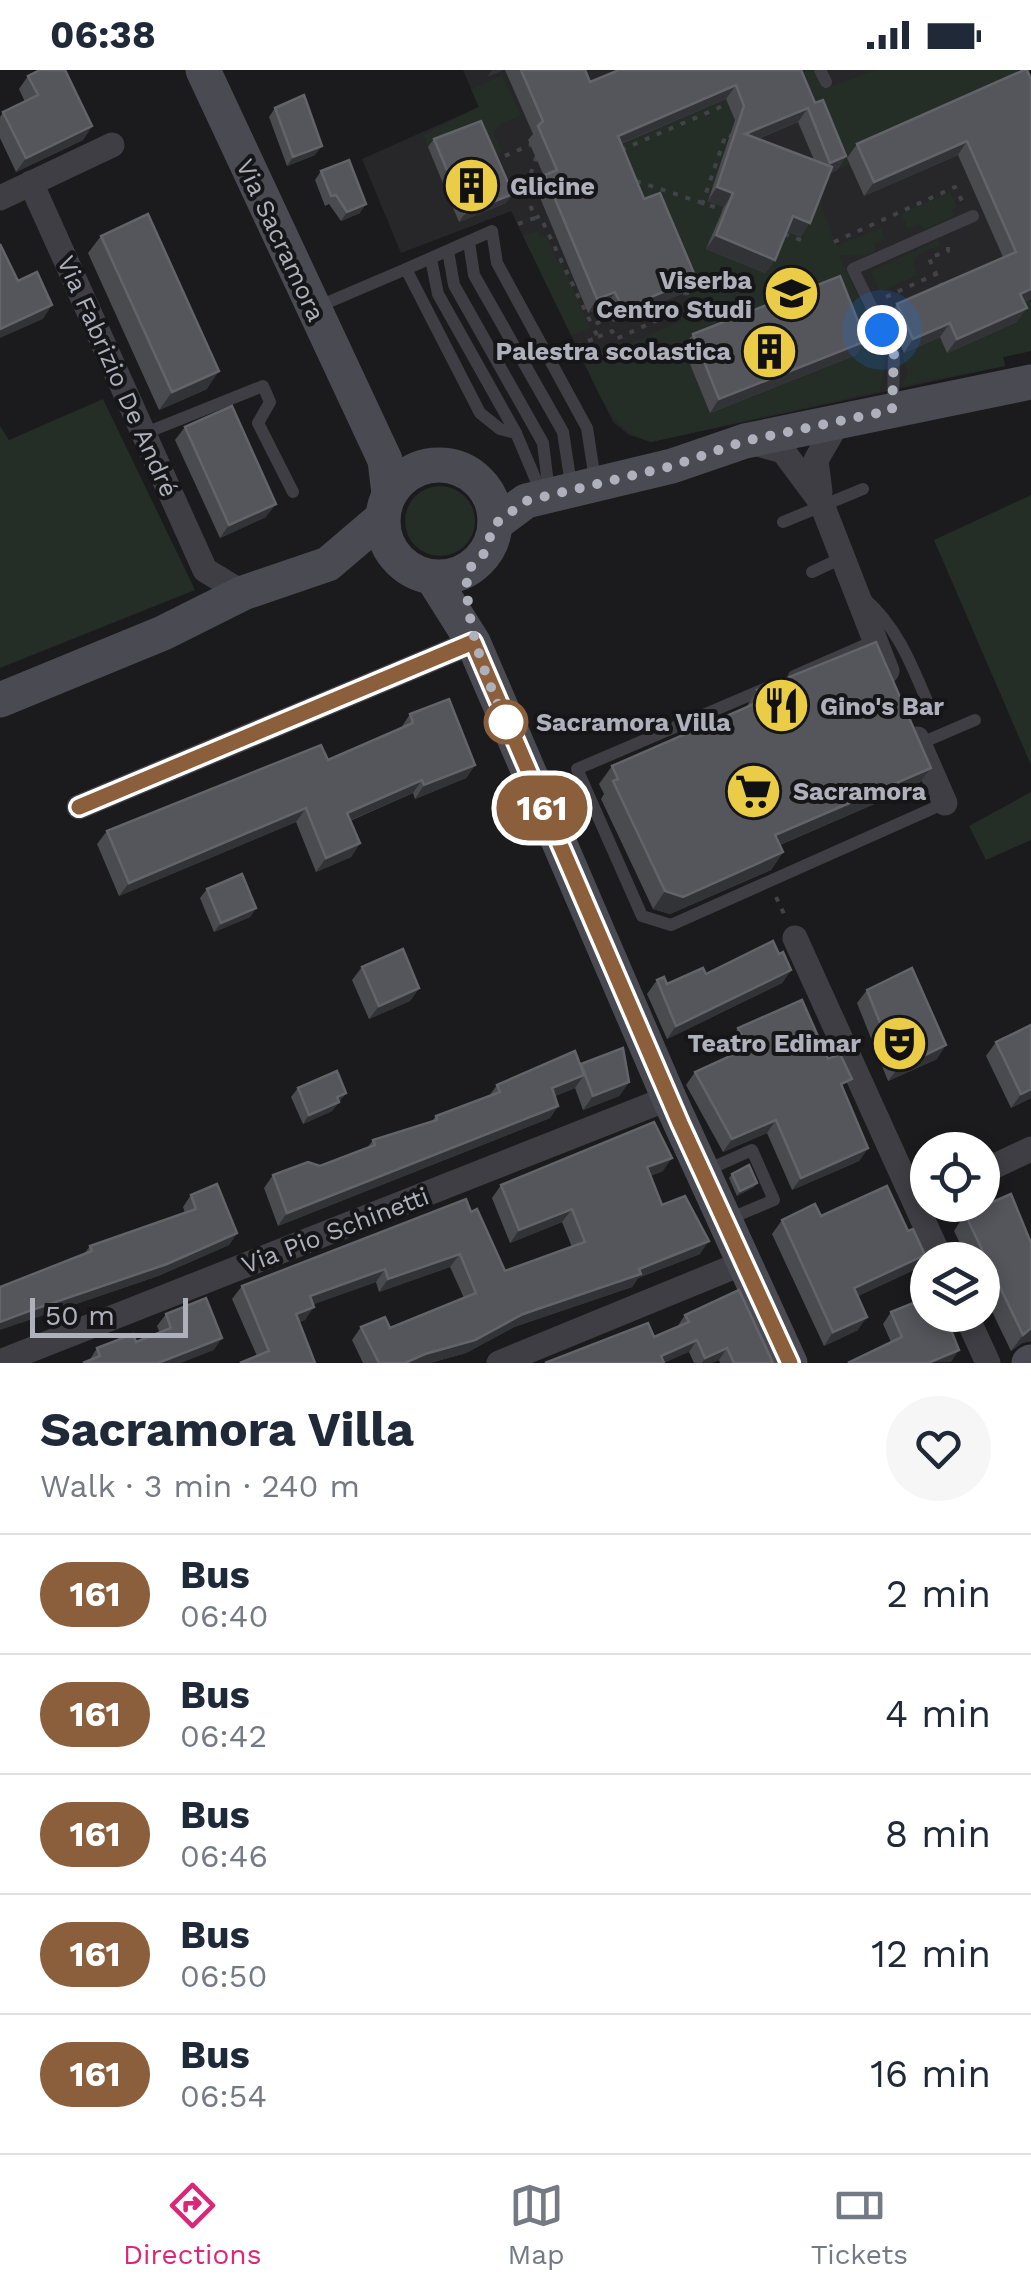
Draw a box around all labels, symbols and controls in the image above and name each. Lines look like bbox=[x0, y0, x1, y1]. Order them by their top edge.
text: 06:38 bbox=[50, 13, 156, 57]
street label: Via Sacramora bbox=[230, 154, 331, 326]
building icon: Glicine bbox=[441, 156, 501, 216]
place label: Glicine bbox=[510, 172, 595, 201]
street label: Via Fabrizio De André bbox=[51, 251, 184, 501]
school or university icon: Viserba Centro Studi bbox=[761, 264, 821, 324]
place label: Viserba Centro Studi bbox=[596, 266, 753, 324]
your location bbox=[857, 305, 907, 355]
building icon: Palestra scolastica bbox=[740, 321, 800, 381]
place label: Palestra scolastica bbox=[495, 337, 732, 366]
restaurant icon: Gino's Bar bbox=[751, 676, 811, 736]
place label: Gino's Bar bbox=[820, 692, 944, 721]
marker: Sacramora Villa bbox=[485, 701, 527, 743]
place label: Sacramora Villa bbox=[536, 708, 731, 737]
supermarket icon: Sacramora bbox=[724, 761, 784, 821]
line badge: 161 bbox=[484, 776, 600, 840]
place label: Sacramora bbox=[793, 777, 927, 806]
text: 161 bbox=[516, 787, 568, 829]
theatre icon: Teatro Edimar bbox=[870, 1013, 930, 1073]
place label: Teatro Edimar bbox=[688, 1029, 861, 1058]
map controls bbox=[910, 1132, 1000, 1332]
button: locate bbox=[910, 1132, 1000, 1222]
street label: Via Pio Schinetti bbox=[238, 1181, 433, 1279]
button: layers bbox=[910, 1242, 1000, 1332]
scale bar bbox=[30, 1293, 188, 1338]
text: 50 m bbox=[45, 1299, 115, 1332]
button: heart bbox=[886, 1396, 991, 1501]
text: Sacramora Villa bbox=[40, 1401, 414, 1458]
text: Walk · 3 min · 240 m bbox=[40, 1467, 360, 1505]
text: Bus bbox=[180, 1553, 250, 1597]
text: 2 min bbox=[886, 1572, 991, 1616]
text: 161 bbox=[69, 1573, 121, 1615]
text: 06:40 bbox=[180, 1597, 268, 1635]
text: Bus bbox=[180, 1673, 250, 1717]
text: 4 min bbox=[885, 1692, 991, 1736]
text: 161 bbox=[69, 1693, 121, 1735]
text: 06:42 bbox=[180, 1717, 267, 1755]
text: Bus bbox=[180, 1793, 250, 1837]
text: 8 min bbox=[885, 1812, 991, 1856]
text: 161 bbox=[69, 1813, 121, 1855]
text: 06:46 bbox=[180, 1837, 268, 1875]
text: Bus bbox=[180, 1913, 250, 1957]
text: 12 min bbox=[871, 1932, 991, 1976]
text: 161 bbox=[69, 1933, 121, 1975]
text: 06:50 bbox=[180, 1957, 267, 1995]
text: Bus bbox=[180, 2033, 250, 2077]
text: 16 min bbox=[870, 2052, 991, 2096]
text: 161 bbox=[69, 2053, 121, 2095]
text: 06:54 bbox=[180, 2077, 267, 2115]
tab: Directions bbox=[123, 2178, 261, 2271]
tab: Map bbox=[508, 2178, 565, 2271]
tab: Tickets bbox=[811, 2178, 908, 2271]

